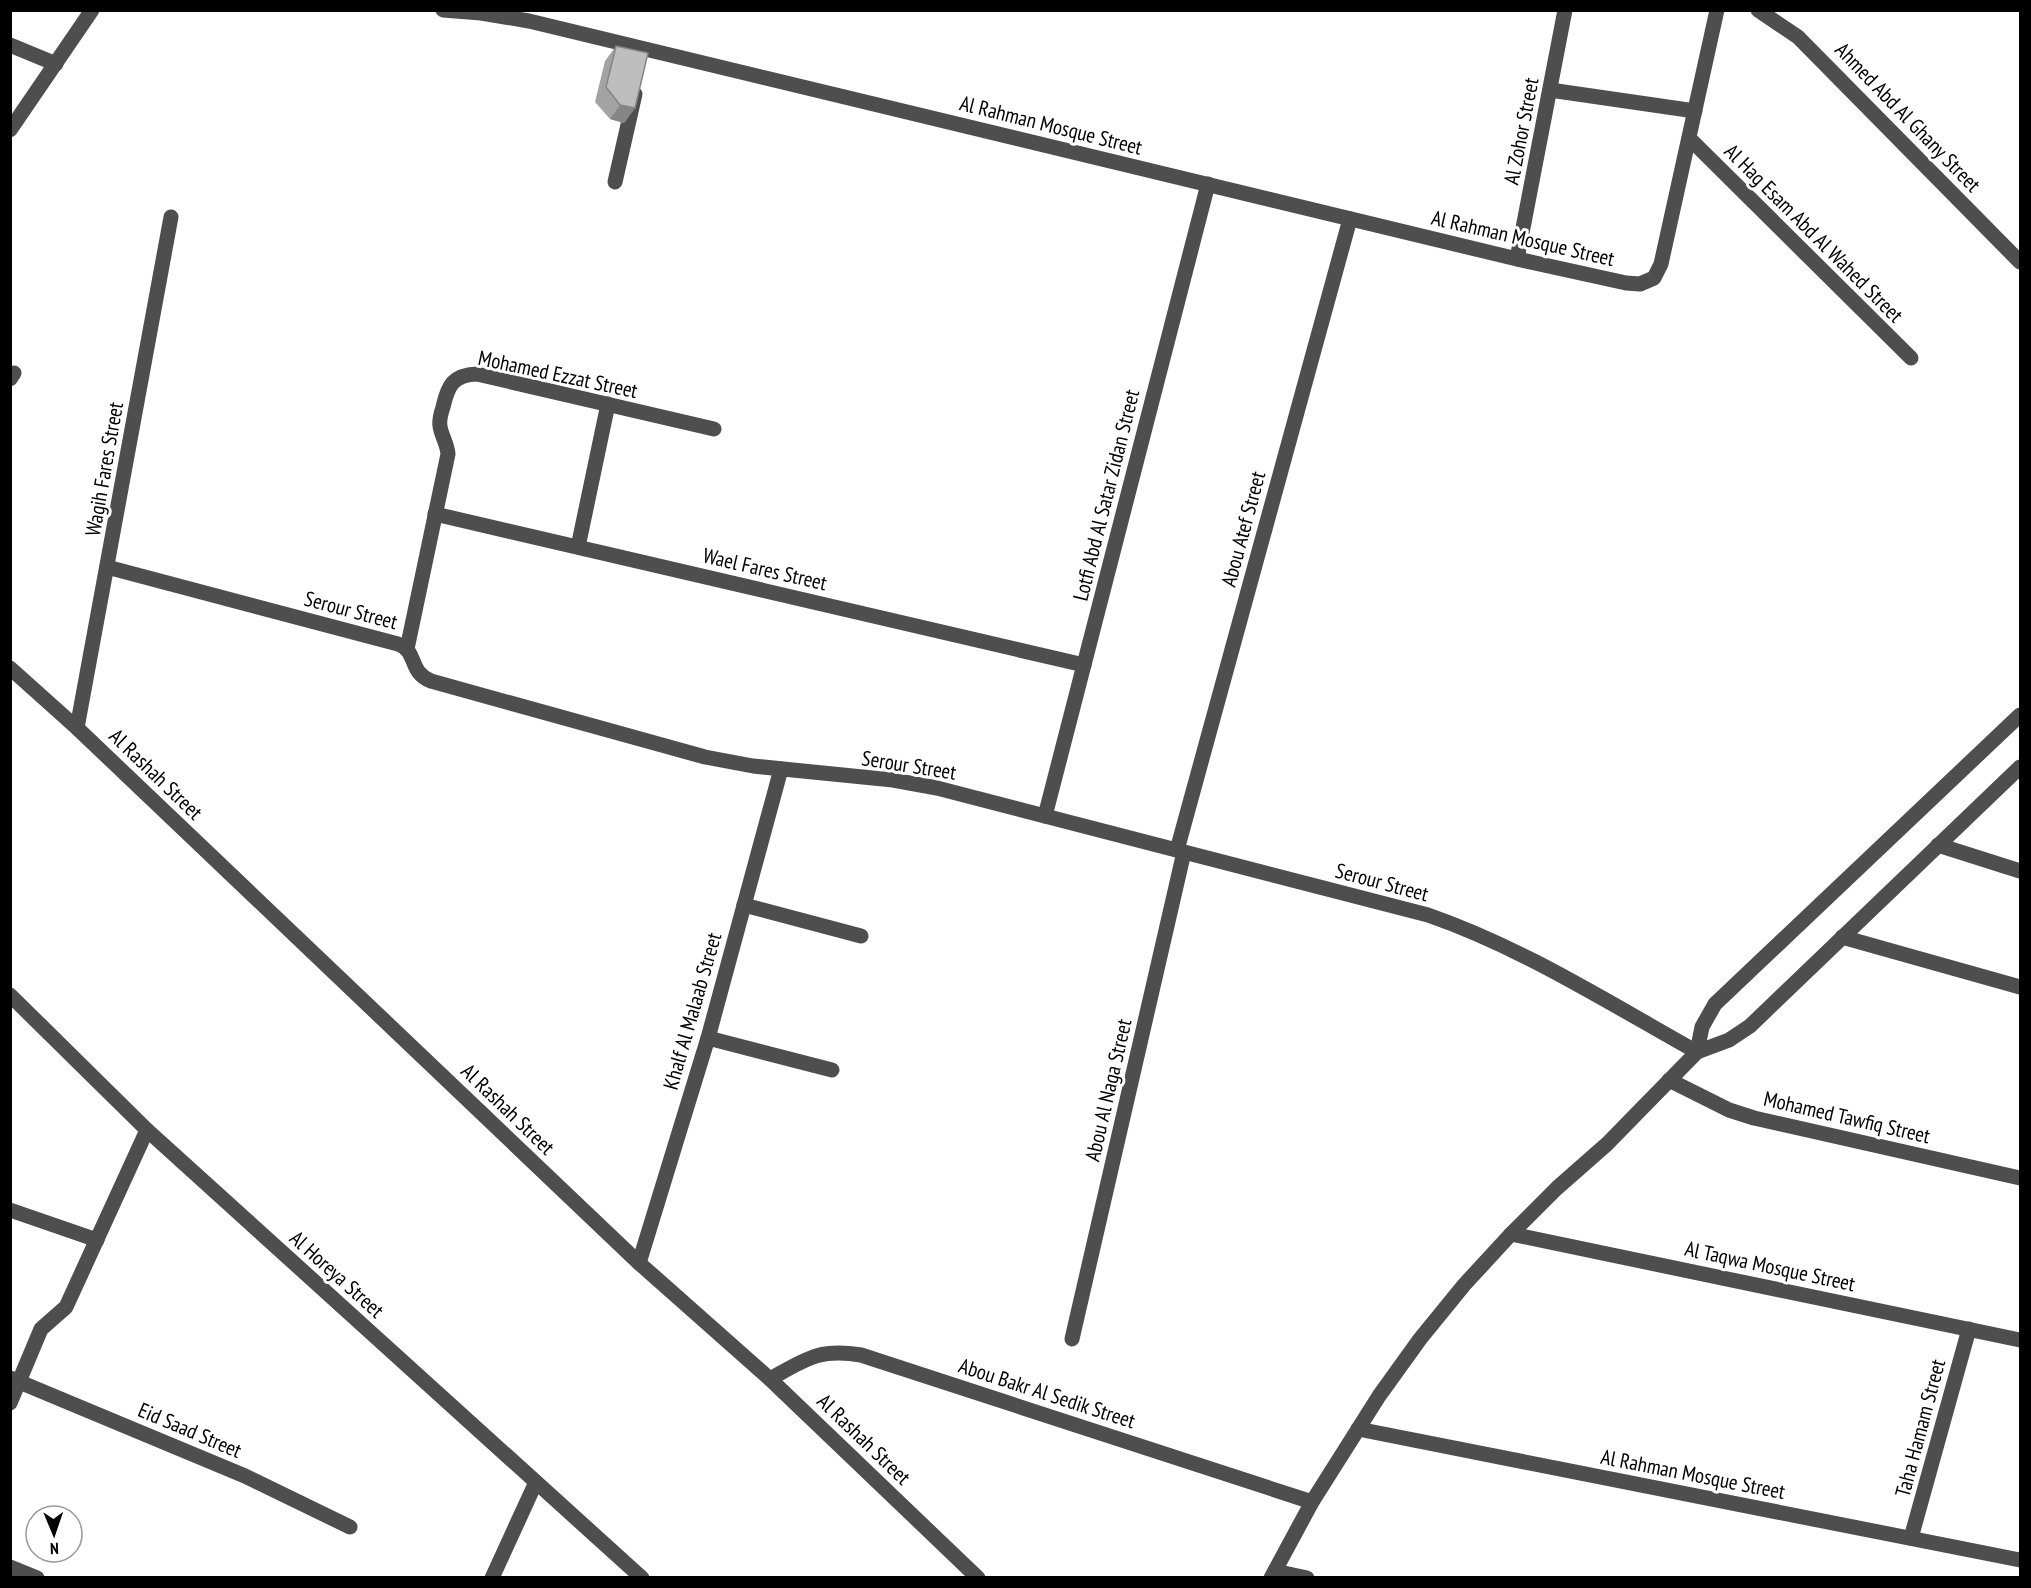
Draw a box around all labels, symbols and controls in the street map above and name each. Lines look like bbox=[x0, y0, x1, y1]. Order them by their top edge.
street label: Ahmed Abd Al Ghany Street bbox=[1829, 36, 1987, 198]
street label: Al Zohor Street bbox=[1497, 75, 1545, 187]
street label: Al Rahman Mosque Street bbox=[957, 89, 1145, 161]
street label: Al Hag Esam Abd Al Wahed Street bbox=[1719, 138, 1909, 328]
street label: Al Rahman Mosque Street bbox=[1429, 204, 1617, 272]
street label: Mohamed Ezzat Street bbox=[476, 344, 640, 404]
street label: Lotfi Abd Al Satar Zidan Street bbox=[1067, 386, 1145, 603]
street label: Wagih Fares Street bbox=[79, 400, 129, 538]
street label: Abou Atef Street bbox=[1215, 468, 1271, 590]
street label: Wael Fares Street bbox=[700, 542, 830, 596]
street label: Serour Street bbox=[301, 585, 401, 635]
street label: Al Rashah Street bbox=[104, 723, 209, 825]
street label: Serour Street bbox=[860, 744, 958, 786]
street label: Serour Street bbox=[1332, 857, 1432, 907]
street label: Khalf Al Malaab Street bbox=[657, 929, 727, 1093]
street label: Abou Al Naga Street bbox=[1078, 1016, 1138, 1164]
street label: Al Rashah Street bbox=[456, 1058, 561, 1160]
street label: Mohamed Tawfiq Street bbox=[1761, 1085, 1933, 1149]
street label: Al Horeya Street bbox=[284, 1225, 390, 1324]
street label: Al Taqwa Mosque Street bbox=[1682, 1235, 1858, 1297]
street label: Abou Bakr Al Sedik Street bbox=[955, 1352, 1139, 1434]
street label: Taha Hamam Street bbox=[1889, 1356, 1951, 1500]
street label: Al Rashah Street bbox=[812, 1388, 917, 1490]
street label: Eid Saad Street bbox=[134, 1396, 246, 1464]
street label: Al Rahman Mosque Street bbox=[1599, 1443, 1788, 1505]
north arrow bbox=[24, 1504, 84, 1564]
text: N bbox=[50, 1539, 59, 1559]

